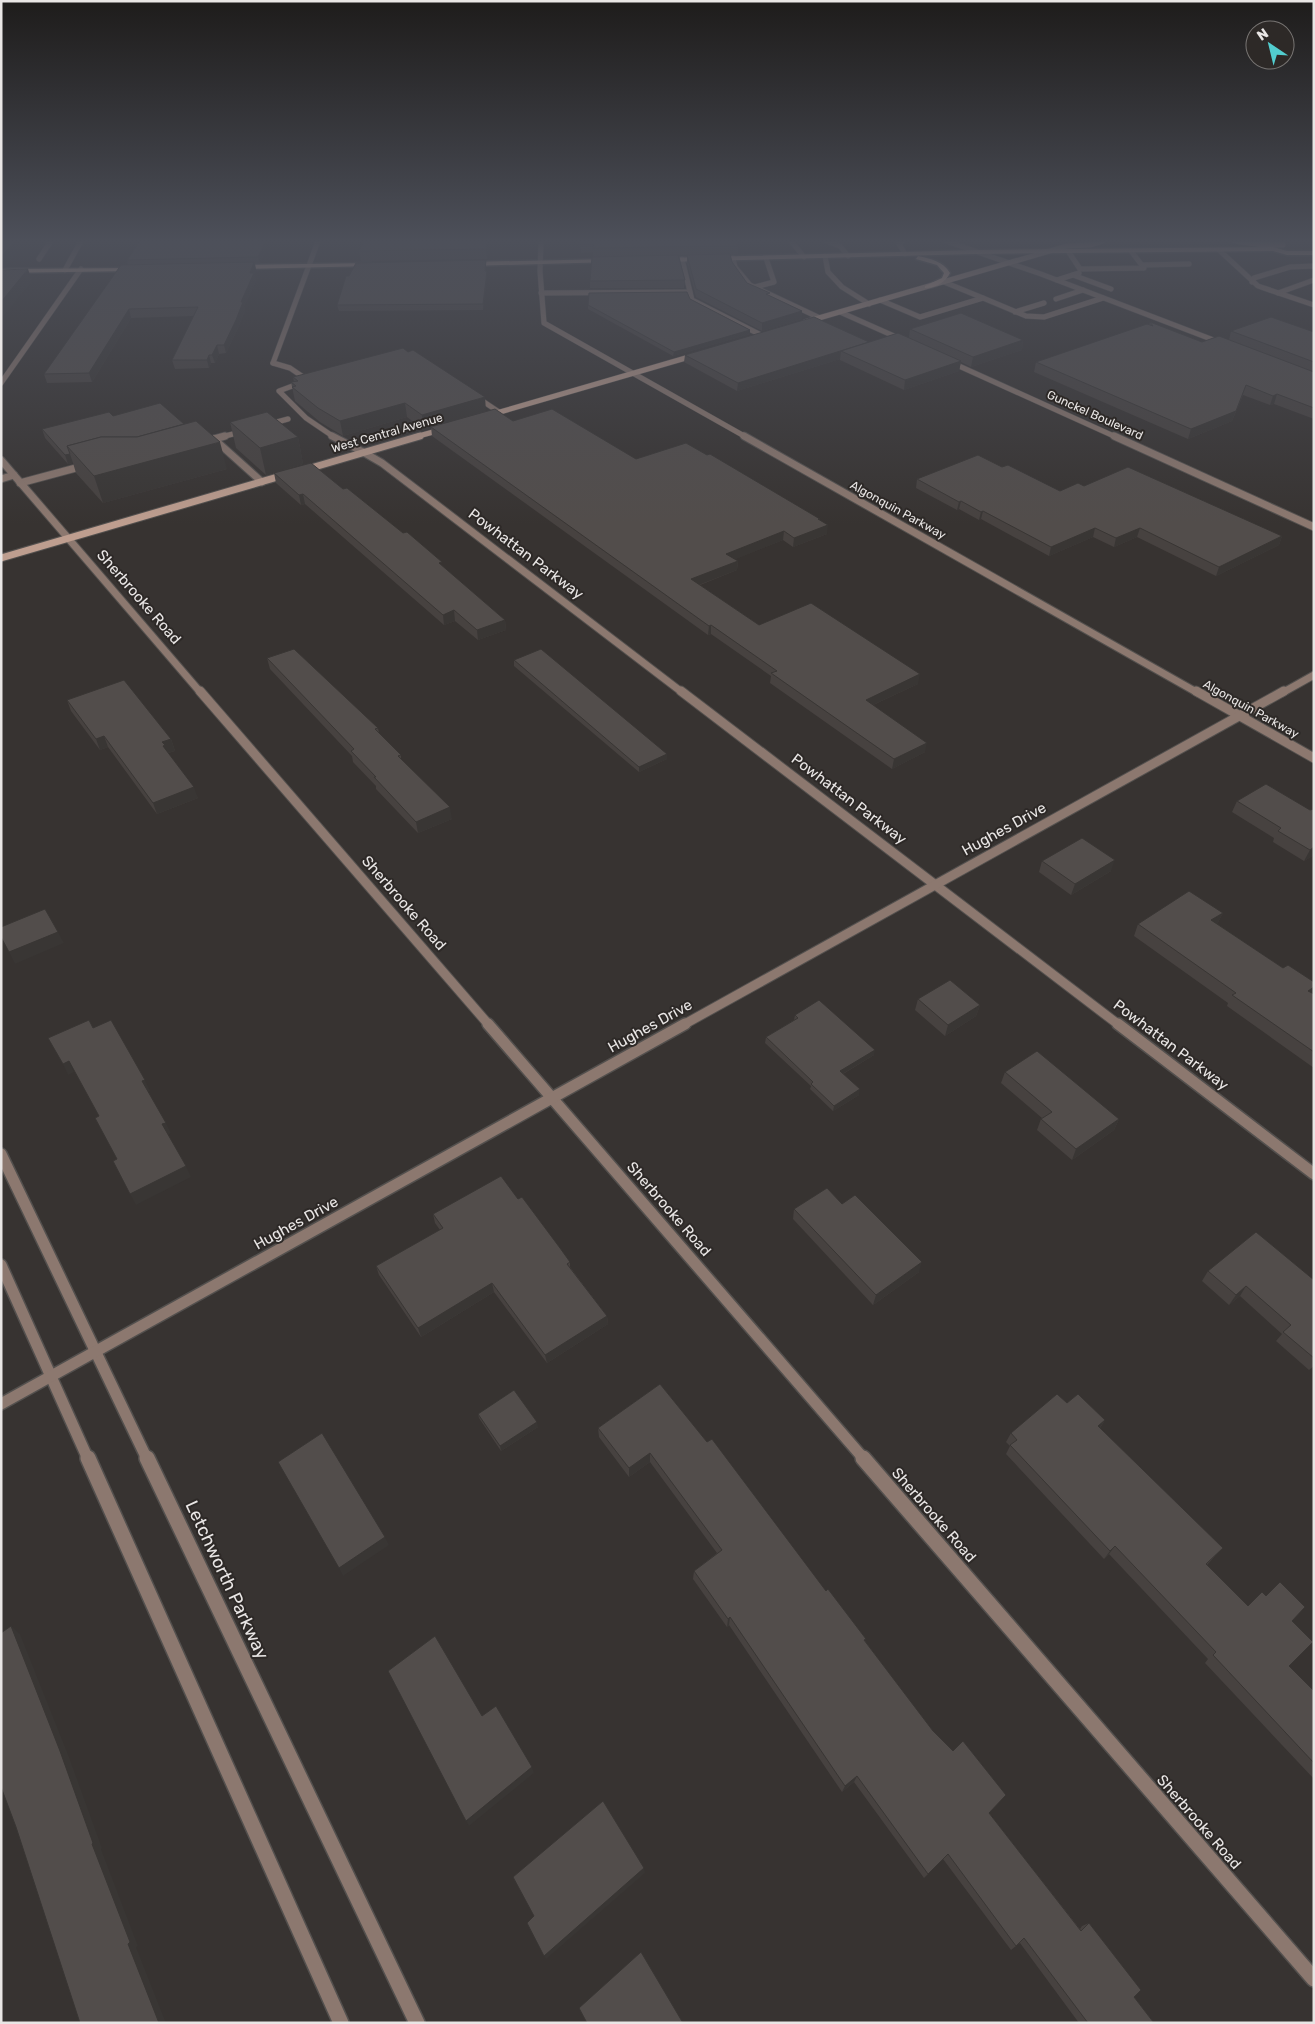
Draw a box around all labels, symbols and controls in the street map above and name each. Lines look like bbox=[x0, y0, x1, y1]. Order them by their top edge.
north arrow bbox=[1245, 20, 1295, 70]
text: N bbox=[1254, 25, 1272, 45]
street label: Gunckel Boulevard bbox=[1045, 387, 1145, 443]
street label: West Central Avenue bbox=[330, 410, 444, 456]
street label: Algonquin Parkway bbox=[848, 478, 949, 542]
street label: Powhattan Parkway bbox=[465, 505, 587, 603]
street label: Sherbrooke Road bbox=[93, 546, 185, 648]
street label: Algonquin Parkway bbox=[1201, 677, 1302, 741]
street label: Powhattan Parkway bbox=[788, 750, 910, 848]
street label: Hughes Drive bbox=[959, 798, 1049, 860]
street label: Sherbrooke Road bbox=[358, 852, 450, 954]
street label: Hughes Drive bbox=[605, 995, 695, 1057]
street label: Powhattan Parkway bbox=[1110, 996, 1232, 1094]
street label: Sherbrooke Road bbox=[623, 1158, 715, 1260]
street label: Hughes Drive bbox=[251, 1192, 341, 1254]
street label: Sherbrooke Road bbox=[888, 1464, 980, 1566]
street label: Letchworth Parkway bbox=[181, 1497, 274, 1663]
street label: Sherbrooke Road bbox=[1153, 1771, 1245, 1873]

